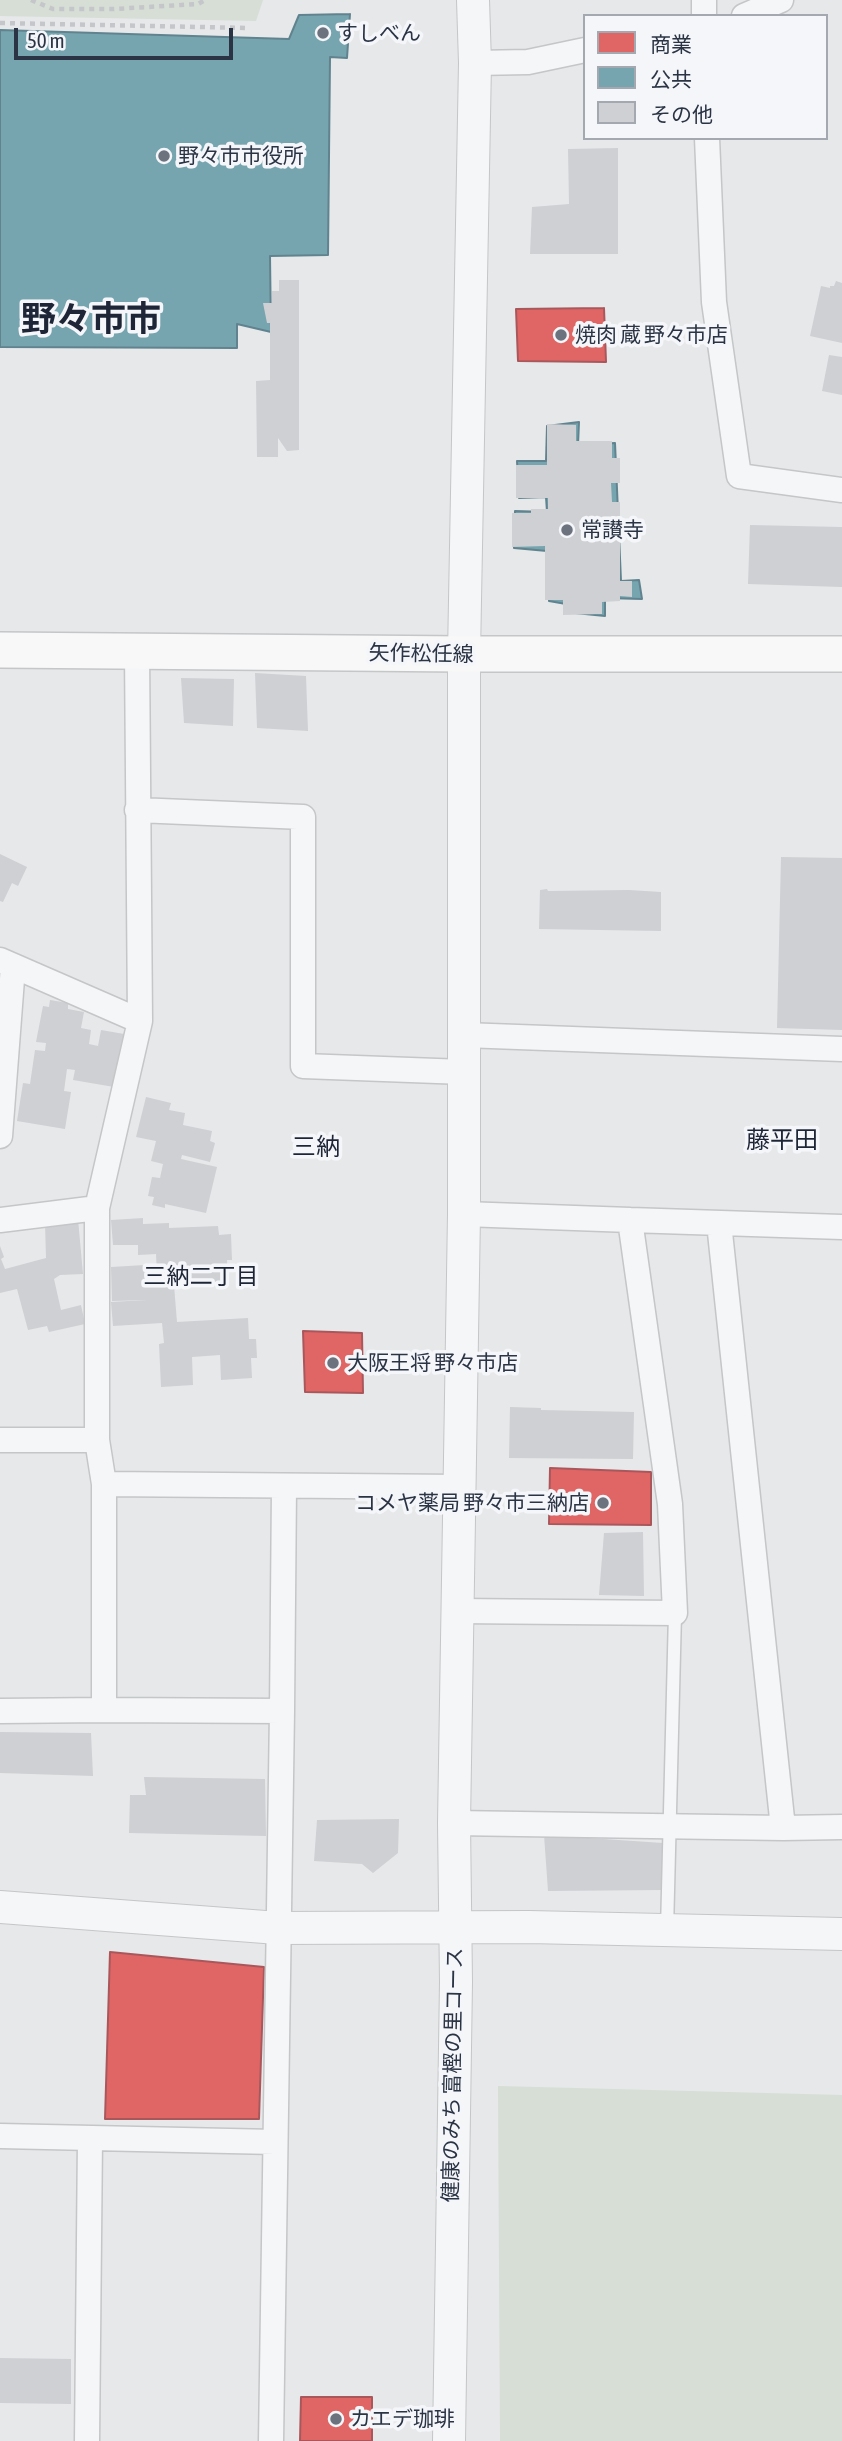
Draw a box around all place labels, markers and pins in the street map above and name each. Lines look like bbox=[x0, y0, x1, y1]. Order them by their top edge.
place label: すしべん bbox=[337, 20, 421, 46]
marker: すしべん bbox=[315, 25, 331, 41]
place label: 野々市市役所 bbox=[178, 143, 304, 169]
marker: 野々市市役所 bbox=[156, 148, 172, 164]
place label: 焼肉 蔵 野々市店 bbox=[575, 322, 728, 348]
marker: 焼肉 蔵 野々市店 bbox=[553, 327, 569, 343]
place label: 常讃寺 bbox=[581, 517, 644, 543]
marker: 常讃寺 bbox=[559, 522, 575, 538]
place label: 大阪王将 野々市店 bbox=[347, 1350, 518, 1376]
marker: 大阪王将 野々市店 bbox=[325, 1355, 341, 1371]
place label: コメヤ薬局 野々市三納店 bbox=[355, 1490, 589, 1516]
marker: コメヤ薬局 野々市三納店 bbox=[595, 1495, 611, 1511]
place label: カエデ珈琲 bbox=[350, 2406, 455, 2432]
marker: カエデ珈琲 bbox=[328, 2411, 344, 2427]

